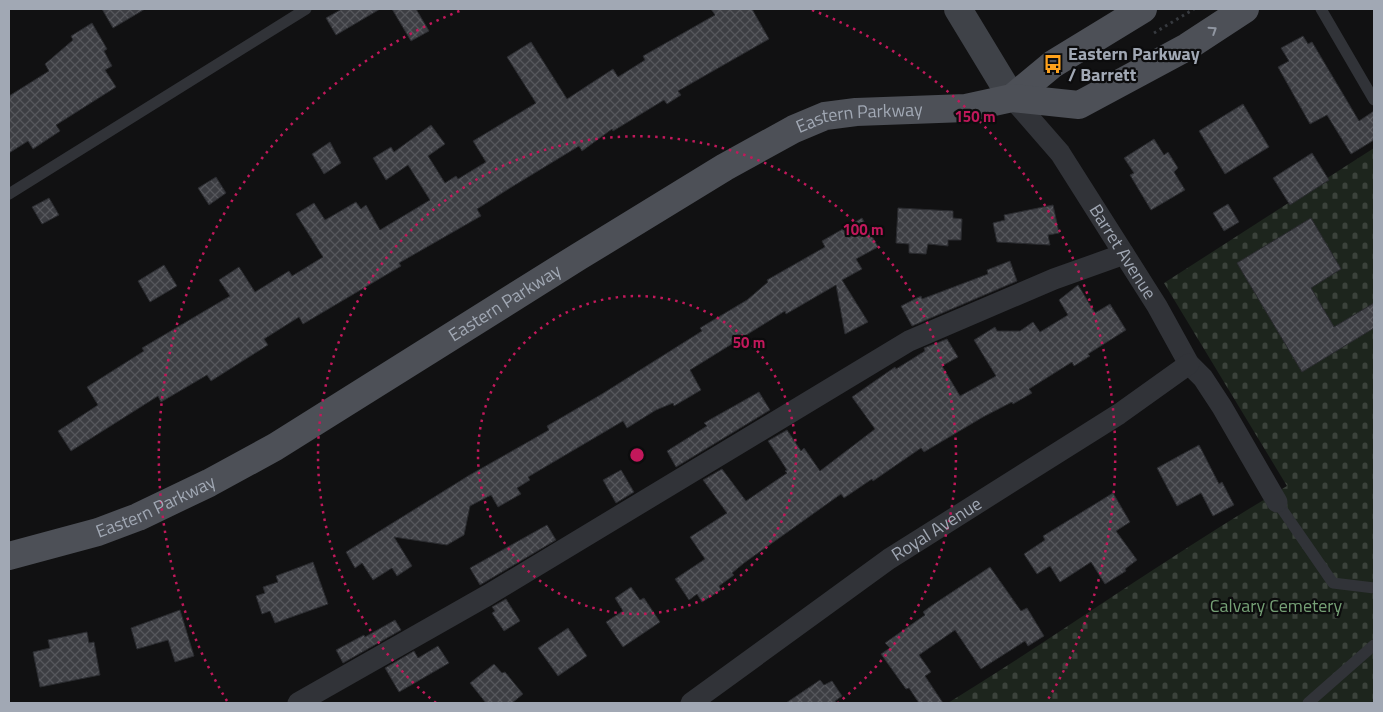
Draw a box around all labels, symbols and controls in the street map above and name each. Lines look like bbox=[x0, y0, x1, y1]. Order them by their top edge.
one-way arrow bbox=[1208, 26, 1217, 36]
place label: Eastern Parkway / Barrett bbox=[1068, 40, 1200, 88]
bus stop icon: Eastern Parkway / Barrett bbox=[1042, 53, 1064, 75]
street label: Eastern Parkway bbox=[792, 96, 923, 140]
text: 150 m bbox=[954, 105, 996, 128]
street label: Barret Avenue bbox=[1083, 199, 1163, 304]
text: 100 m bbox=[842, 218, 884, 241]
street label: Eastern Parkway bbox=[443, 257, 566, 348]
text: 50 m bbox=[733, 331, 765, 354]
centre of rings bbox=[628, 446, 646, 464]
street label: Eastern Parkway bbox=[92, 468, 220, 545]
street label: Royal Avenue bbox=[886, 490, 987, 567]
park label: Calvary Cemetery bbox=[1210, 592, 1343, 619]

